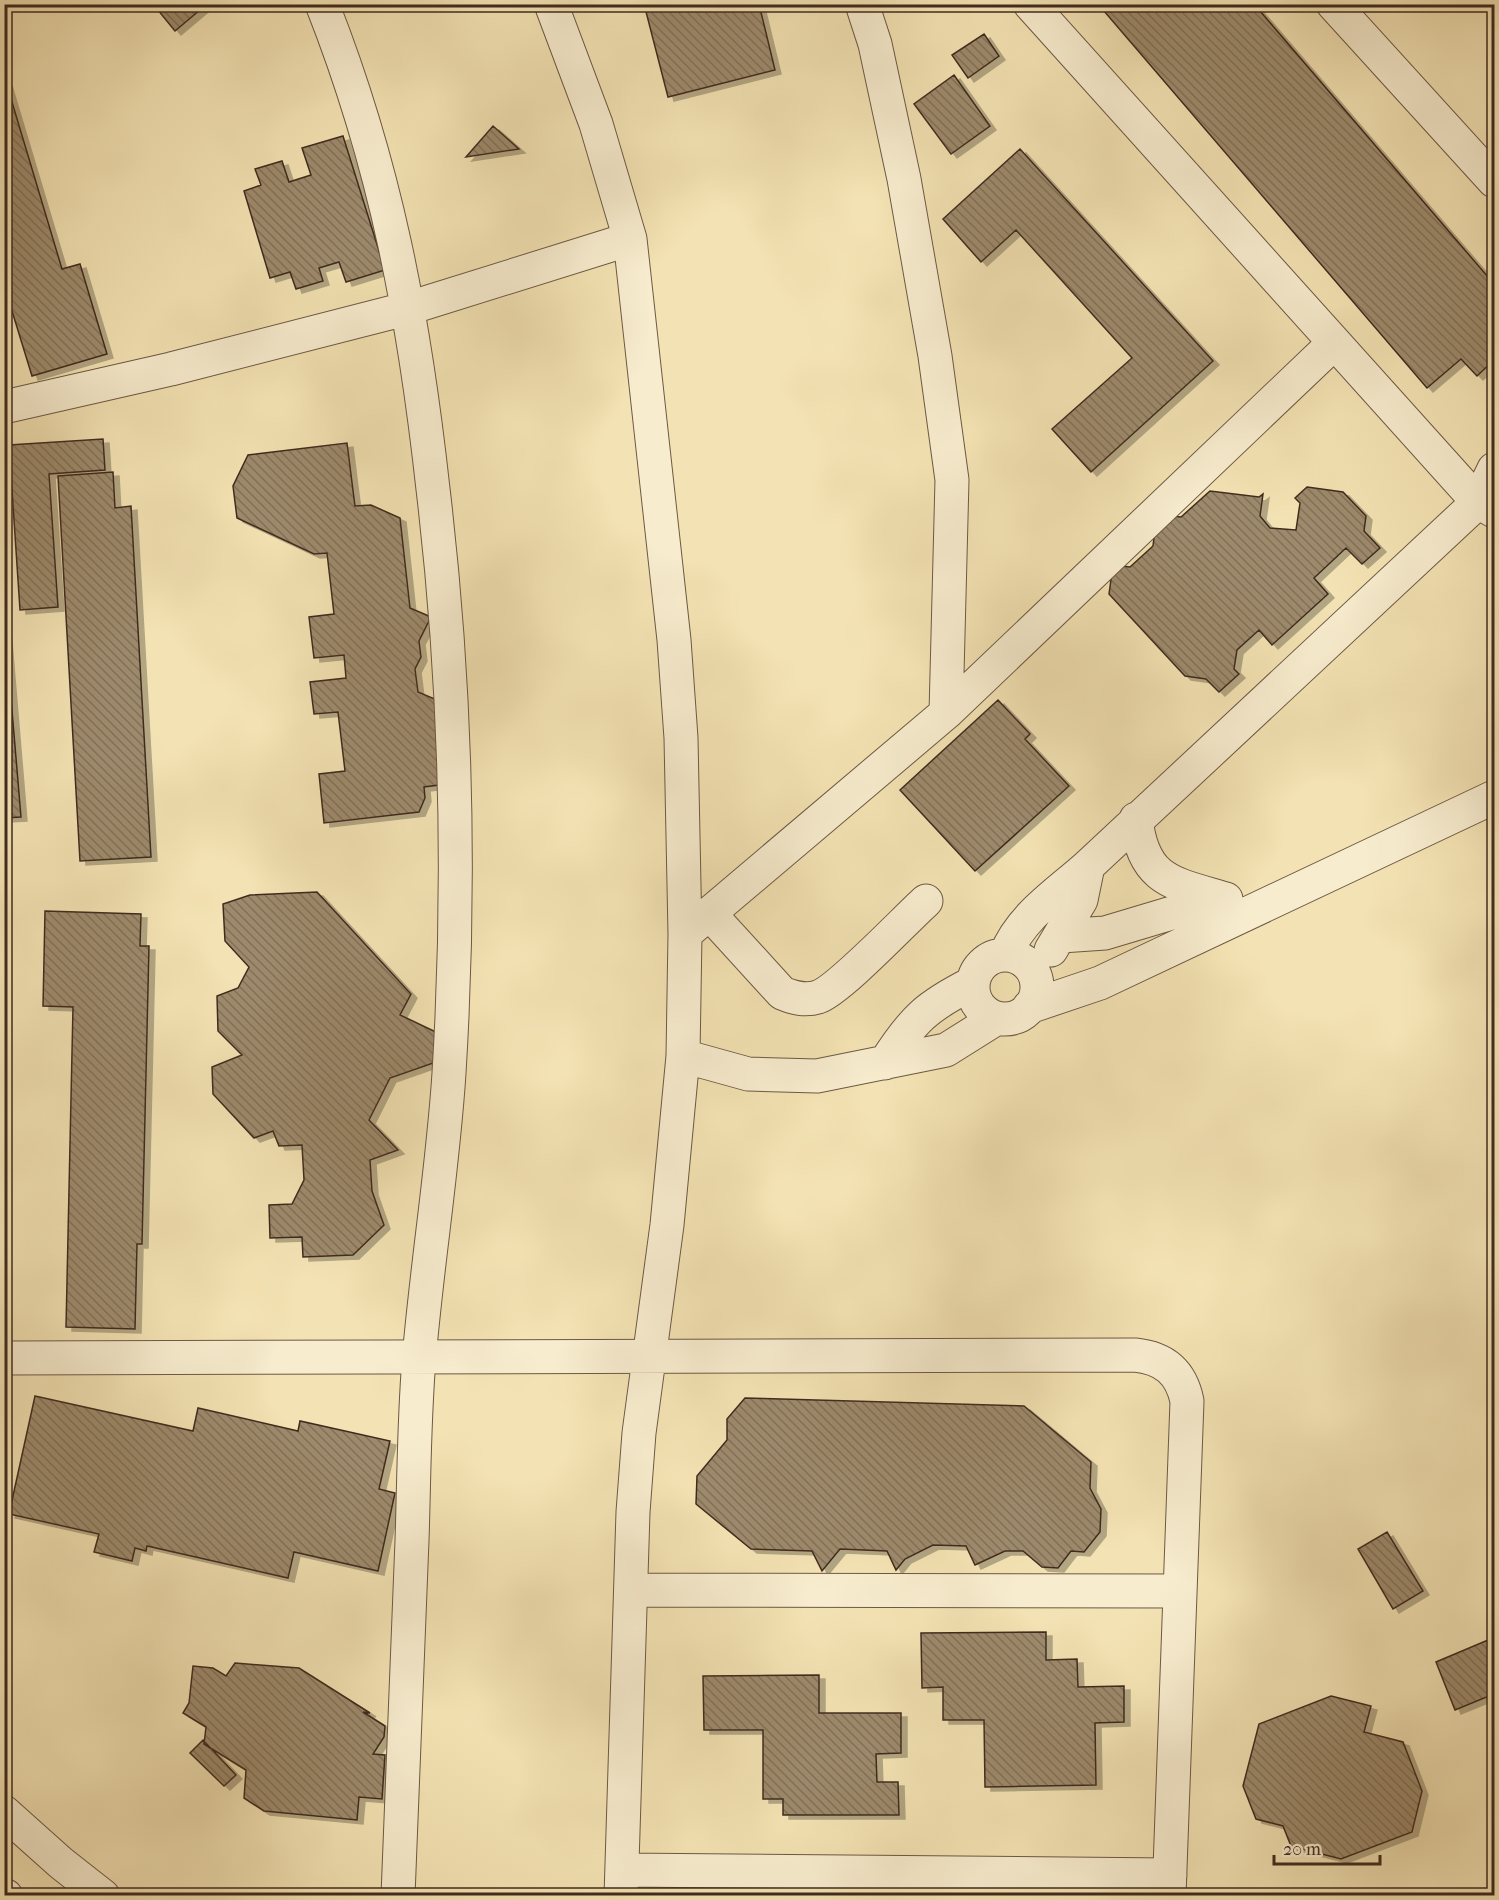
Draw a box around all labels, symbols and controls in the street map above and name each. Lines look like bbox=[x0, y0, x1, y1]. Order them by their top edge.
scale bar bbox=[1274, 1828, 1380, 1866]
text: 20 m bbox=[1283, 1839, 1321, 1860]

